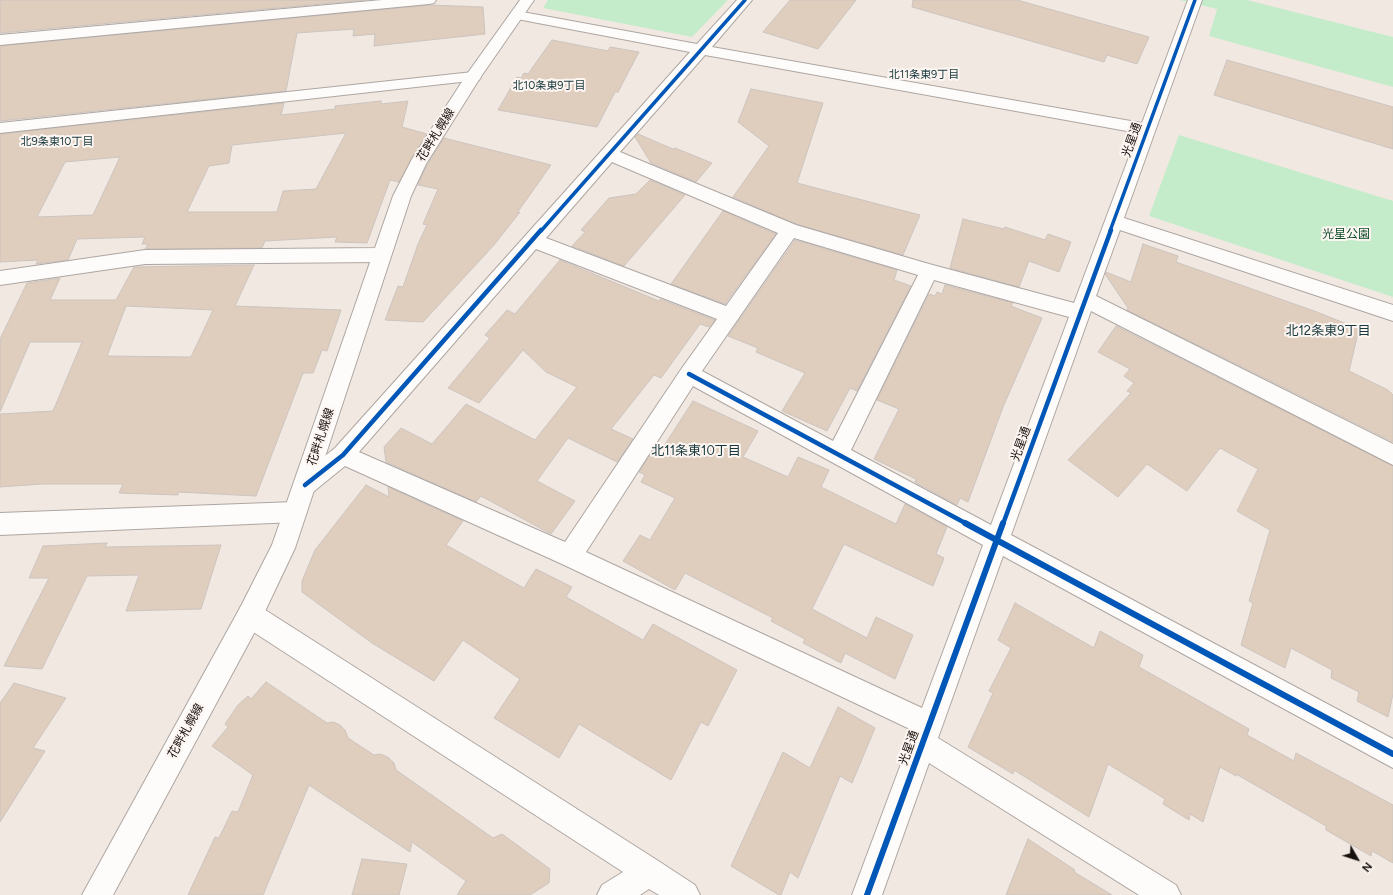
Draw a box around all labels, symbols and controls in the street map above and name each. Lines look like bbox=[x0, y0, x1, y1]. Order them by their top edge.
district label: 北11条東9丁目 bbox=[889, 68, 959, 82]
district label: 北10条東9丁目 bbox=[513, 79, 585, 93]
street label: 花畔札幌線 bbox=[414, 106, 458, 164]
street label: 光星通 bbox=[1119, 121, 1145, 159]
district label: 北9条東10丁目 bbox=[21, 135, 93, 149]
park label: 光星公園 bbox=[1322, 227, 1370, 241]
district label: 北12条東9丁目 bbox=[1286, 323, 1370, 339]
street label: 花畔札幌線 bbox=[305, 406, 337, 468]
street label: 光星通 bbox=[1008, 425, 1034, 463]
district label: 北11条東10丁目 bbox=[651, 443, 741, 459]
street label: 花畔札幌線 bbox=[165, 701, 207, 761]
street label: 光星通 bbox=[896, 729, 922, 767]
north arrow bbox=[1337, 839, 1377, 879]
text: N bbox=[1359, 859, 1374, 874]

